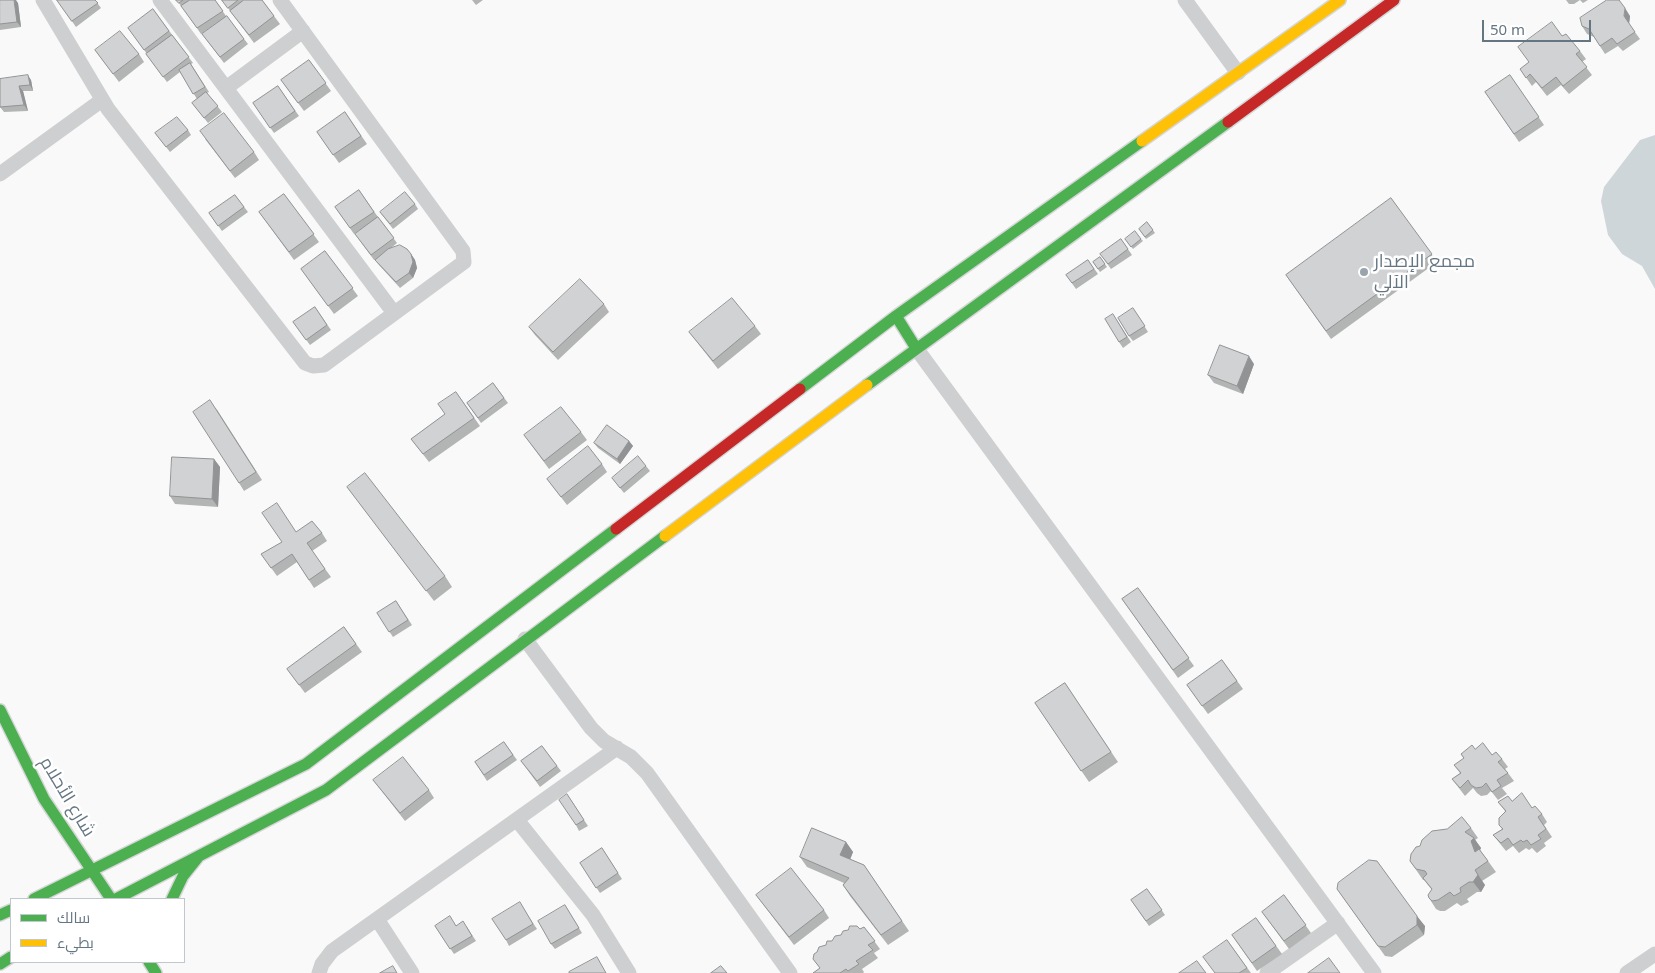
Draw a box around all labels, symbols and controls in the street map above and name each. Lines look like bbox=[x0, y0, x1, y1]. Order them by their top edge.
scale bar bbox=[1485, 10, 1594, 42]
text: 50 m bbox=[1490, 19, 1525, 39]
place label: مجمع الإصدار الآلي bbox=[1374, 251, 1475, 294]
marker: مجمع الإصدار الآلي bbox=[1358, 266, 1370, 278]
street label: شارع الأحلام bbox=[35, 753, 99, 841]
legend bbox=[10, 898, 185, 963]
text: سالك bbox=[57, 907, 90, 927]
text: بطيء bbox=[57, 932, 94, 952]

